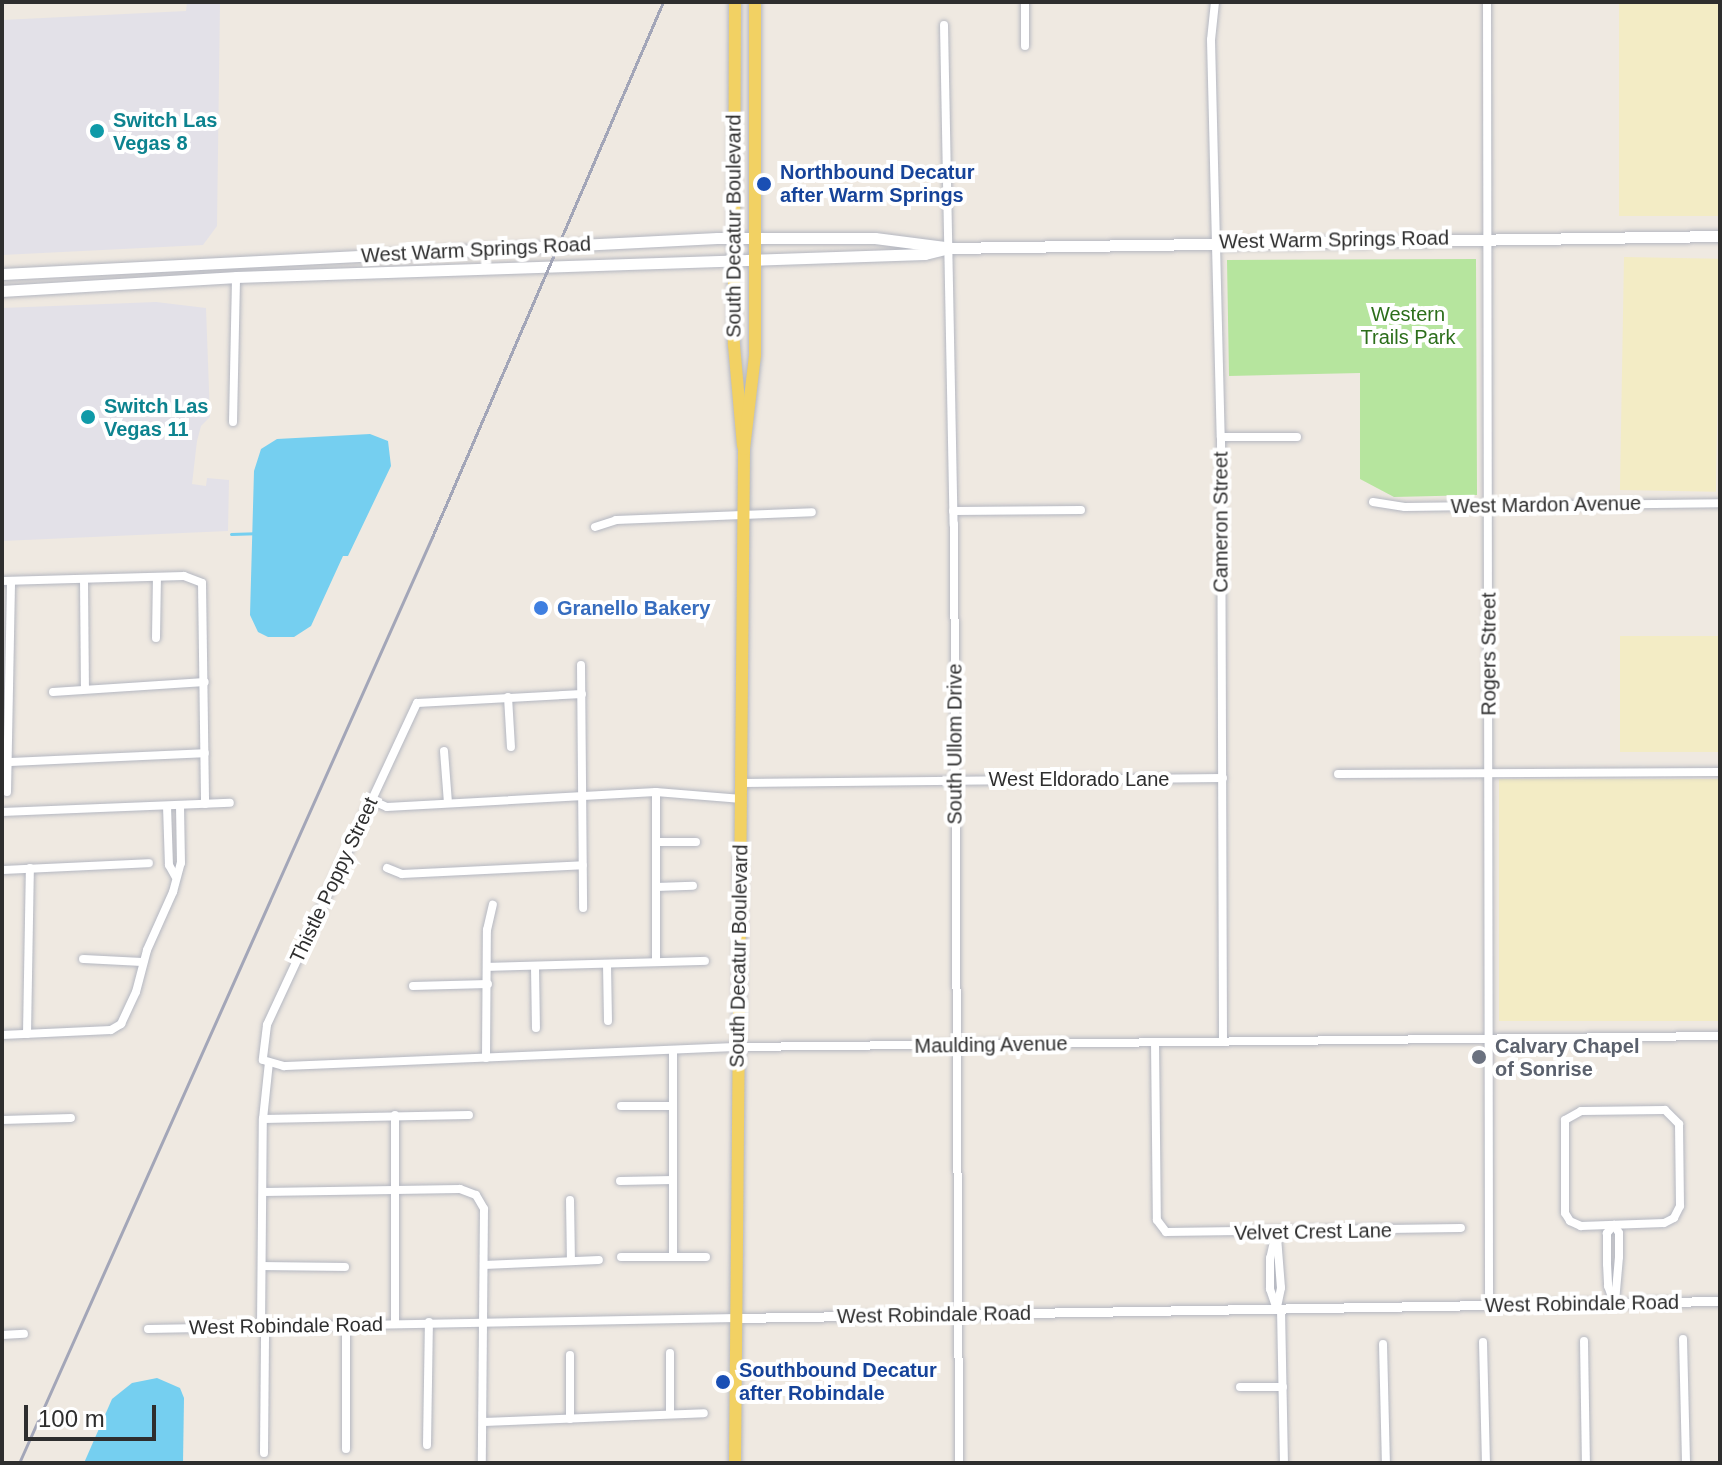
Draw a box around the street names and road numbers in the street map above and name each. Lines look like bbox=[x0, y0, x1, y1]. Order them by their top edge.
street label: South Decatur Boulevard bbox=[722, 114, 746, 338]
street label: West Warm Springs Road bbox=[1219, 226, 1449, 254]
street label: West Warm Springs Road bbox=[360, 232, 592, 268]
street label: Cameron Street bbox=[1209, 451, 1233, 593]
street label: West Mardon Avenue bbox=[1450, 491, 1642, 519]
street label: Rogers Street bbox=[1477, 592, 1501, 716]
street label: South Ullom Drive bbox=[943, 663, 967, 825]
street label: West Eldorado Lane bbox=[989, 767, 1169, 791]
street label: Thistle Poppy Street bbox=[285, 793, 383, 967]
street label: South Decatur Boulevard bbox=[725, 844, 753, 1068]
street label: Maulding Avenue bbox=[914, 1032, 1068, 1058]
street label: Velvet Crest Lane bbox=[1234, 1219, 1392, 1245]
street label: West Robindale Road bbox=[1485, 1290, 1679, 1318]
street label: West Robindale Road bbox=[837, 1301, 1031, 1329]
street label: West Robindale Road bbox=[189, 1312, 383, 1340]

